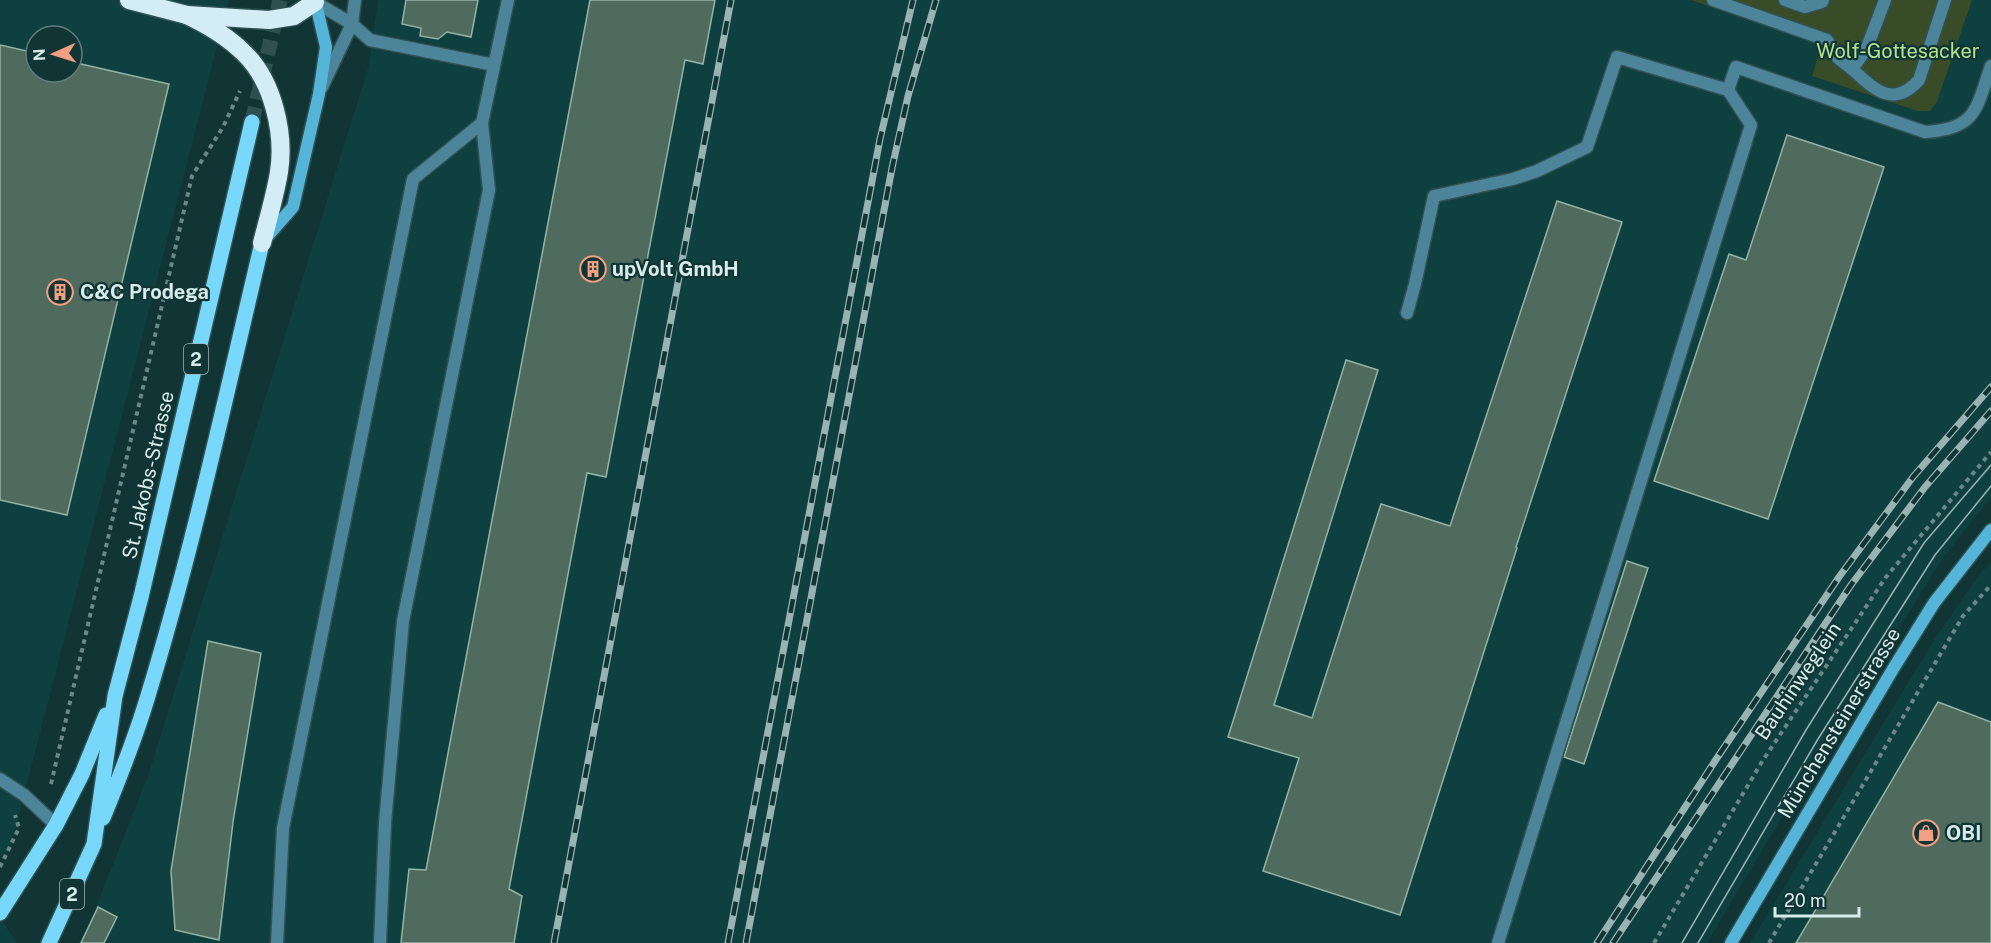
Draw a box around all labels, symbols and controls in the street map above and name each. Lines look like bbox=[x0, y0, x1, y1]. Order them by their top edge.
north arrow bbox=[24, 24, 84, 84]
park label: Wolf-Gottesacker bbox=[1816, 39, 1980, 63]
text: N bbox=[30, 48, 49, 62]
building icon: upVolt GmbH bbox=[578, 254, 608, 284]
place label: upVolt GmbH bbox=[612, 257, 739, 281]
building icon: C&C Prodega bbox=[45, 277, 75, 307]
place label: C&C Prodega bbox=[80, 280, 209, 304]
road number: 2 bbox=[184, 344, 208, 374]
street label: St. Jakobs-Strasse bbox=[117, 389, 179, 561]
street label: Bauhinweglein bbox=[1750, 618, 1846, 744]
street label: Münchensteinerstrasse bbox=[1773, 623, 1905, 823]
shop icon: OBI bbox=[1911, 818, 1941, 848]
place label: OBI bbox=[1946, 821, 1981, 845]
road number: 2 bbox=[60, 879, 84, 909]
scale bar bbox=[1775, 880, 1859, 918]
text: 20 m bbox=[1784, 890, 1826, 911]

